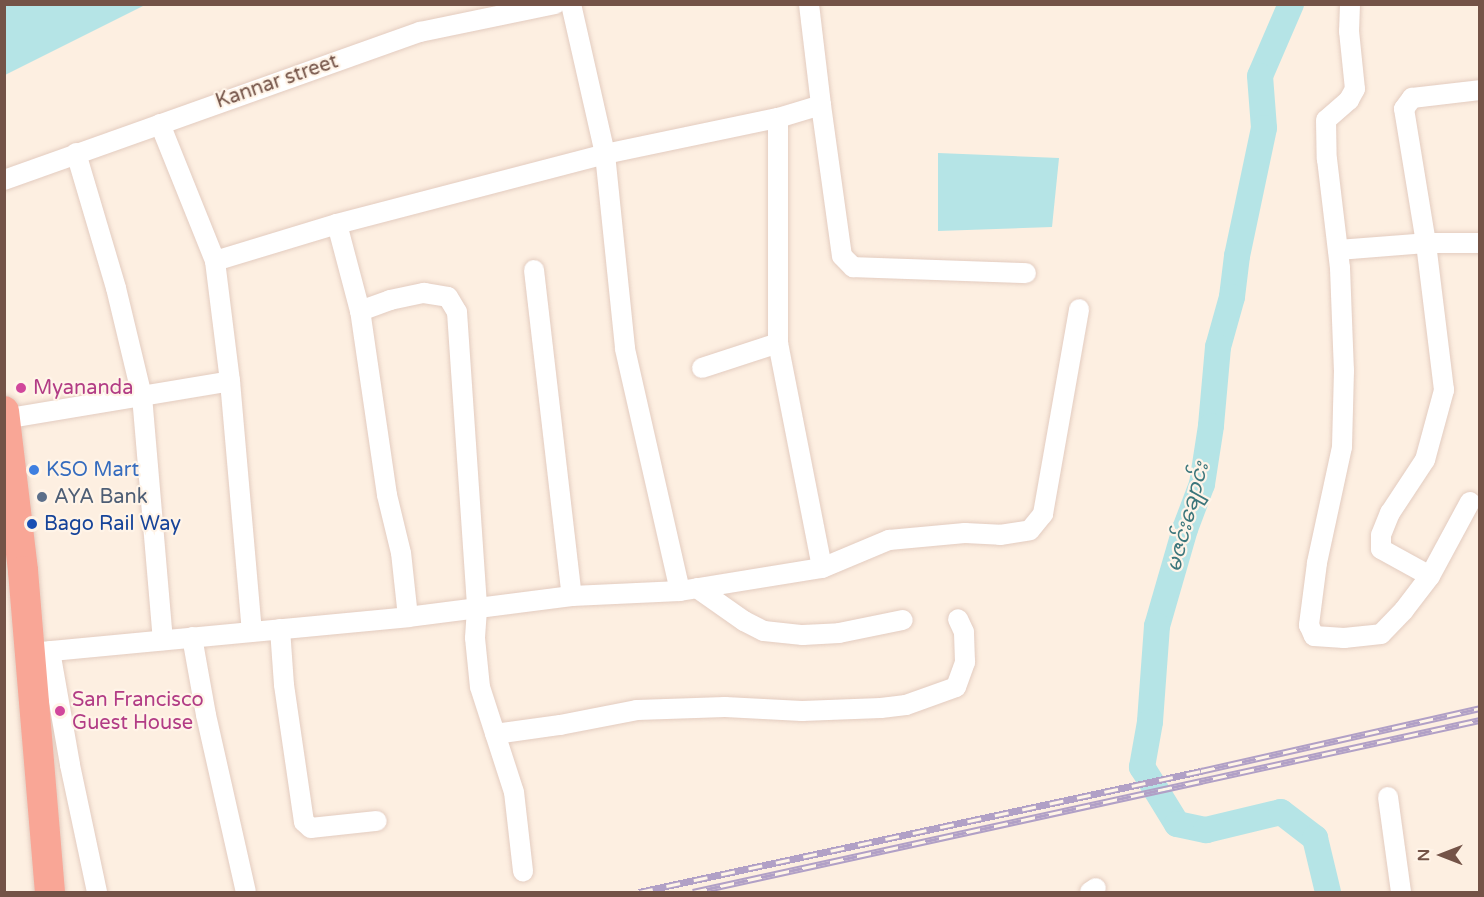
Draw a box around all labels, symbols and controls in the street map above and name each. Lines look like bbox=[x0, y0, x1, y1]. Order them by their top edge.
street label: Kannar street bbox=[213, 50, 341, 114]
place label: Myananda bbox=[33, 376, 133, 400]
marker: Myananda bbox=[14, 381, 28, 395]
place label: KSO Mart bbox=[46, 458, 139, 482]
water label: မဇင်းချောင်း bbox=[1161, 459, 1215, 575]
marker: KSO Mart bbox=[27, 463, 41, 477]
place label: AYA Bank bbox=[54, 485, 148, 509]
marker: AYA Bank bbox=[35, 490, 49, 504]
place label: Bago Rail Way bbox=[44, 512, 181, 536]
marker: Bago Rail Way bbox=[25, 517, 39, 531]
place label: San Francisco Guest House bbox=[72, 688, 204, 735]
marker: San Francisco Guest House bbox=[53, 704, 67, 718]
north arrow bbox=[1412, 825, 1472, 885]
text: N bbox=[1414, 849, 1434, 861]

